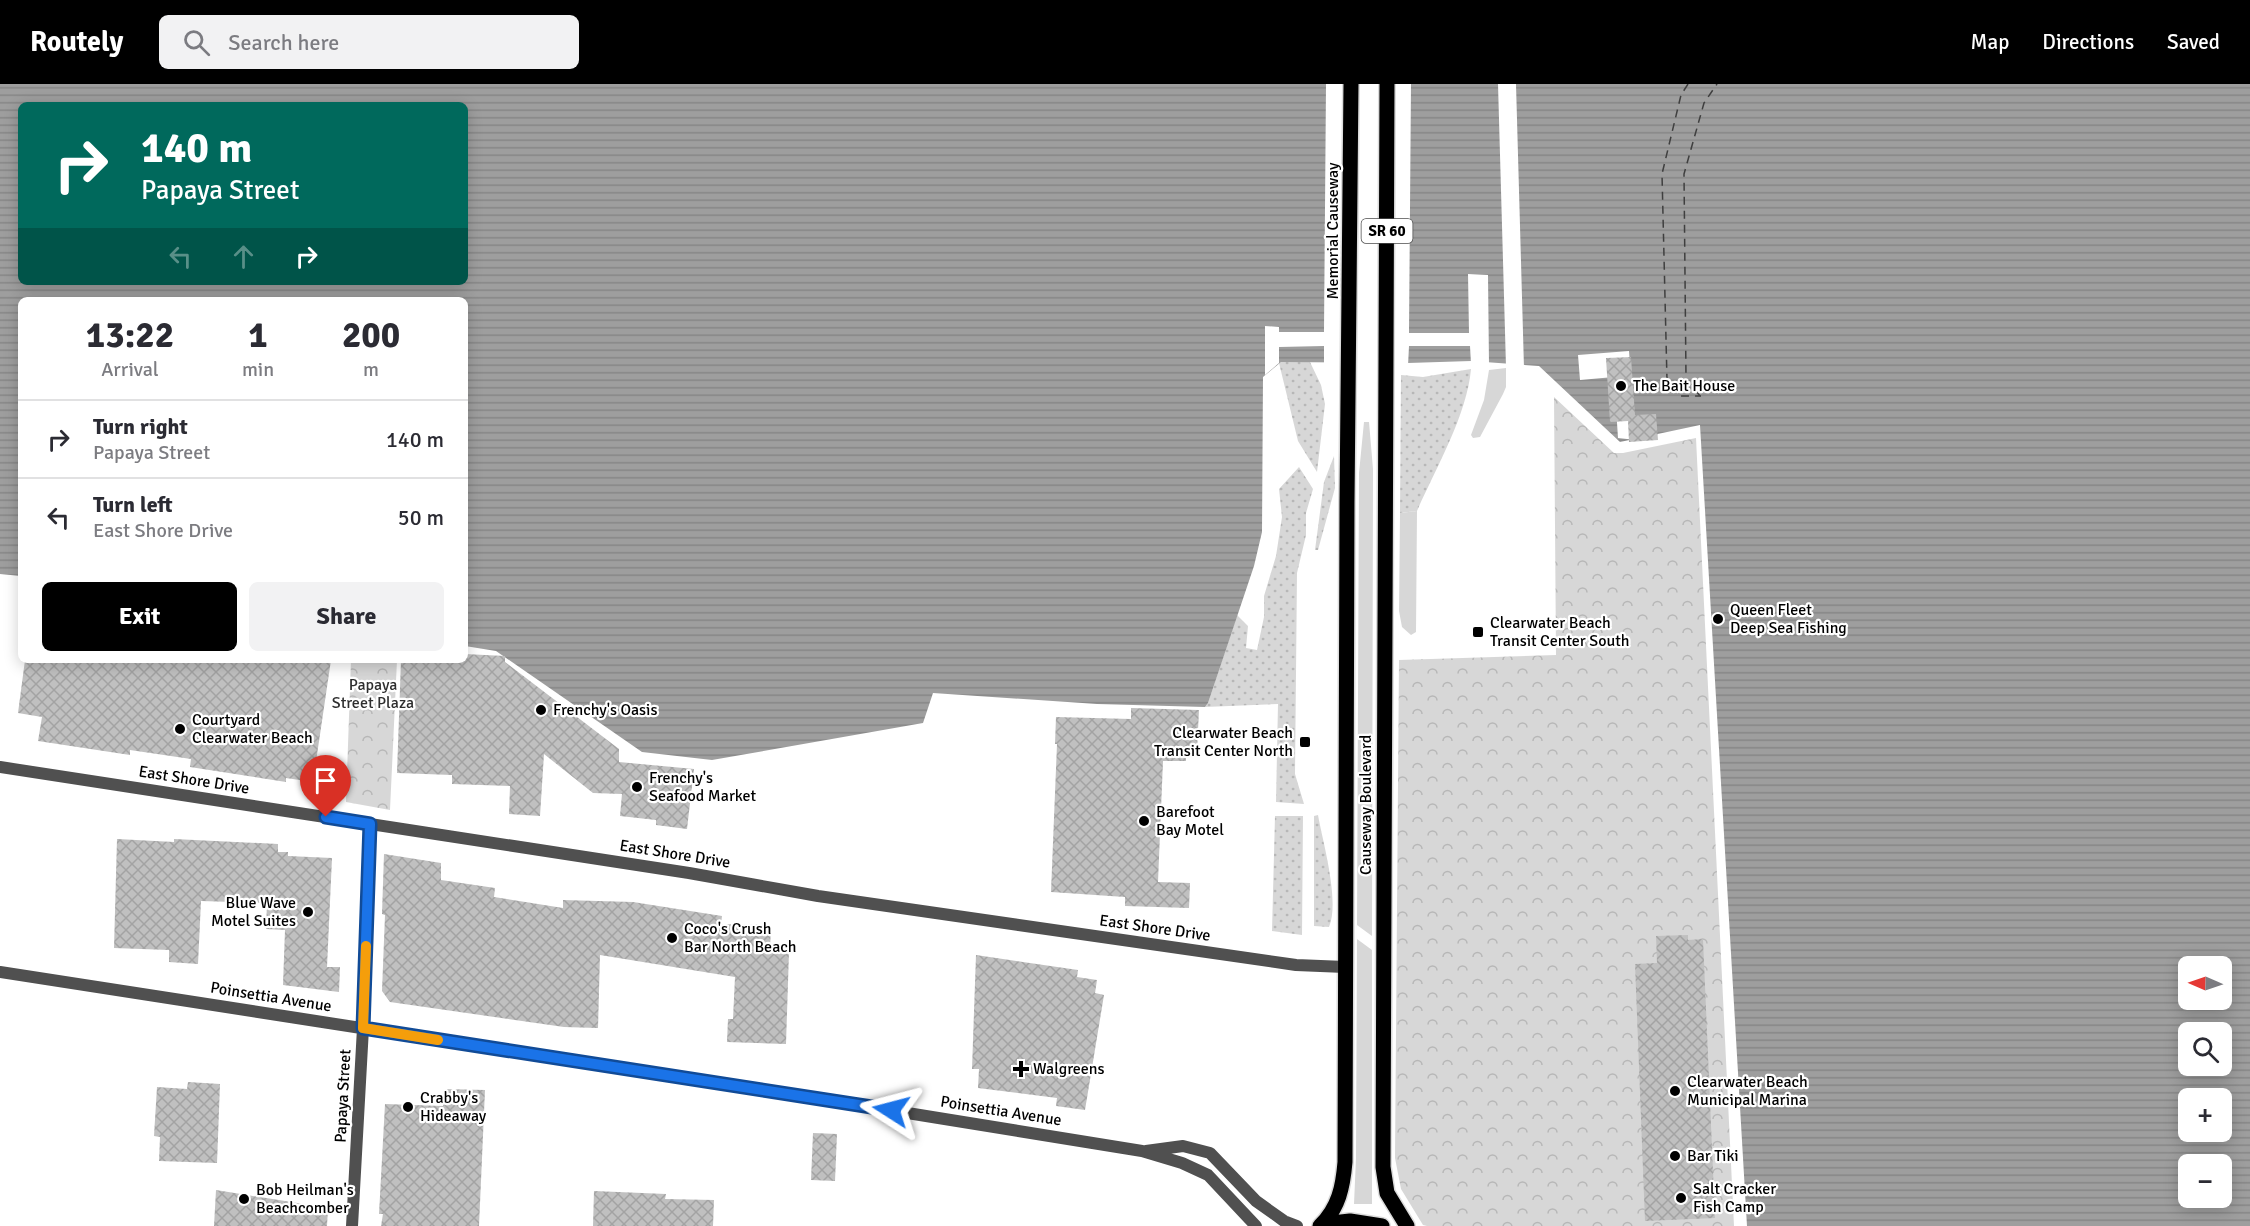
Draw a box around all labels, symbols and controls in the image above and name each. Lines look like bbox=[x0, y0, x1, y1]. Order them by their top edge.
search box bbox=[159, 15, 579, 69]
text: Routely bbox=[30, 25, 123, 59]
icon: search bbox=[180, 26, 213, 59]
text: Search here bbox=[228, 29, 339, 56]
text: Map bbox=[1971, 29, 2009, 55]
text: Directions bbox=[2042, 29, 2134, 55]
text: Saved bbox=[2167, 29, 2220, 55]
text: 140 m bbox=[141, 123, 252, 174]
icon: right bbox=[42, 126, 120, 204]
street label: Memorial Causeway bbox=[1323, 162, 1343, 299]
text: Papaya Street bbox=[141, 174, 299, 207]
road number: SR 60 bbox=[1362, 219, 1412, 243]
icon: left bbox=[164, 240, 197, 273]
icon: ahead bbox=[227, 240, 260, 273]
icon: right bbox=[290, 240, 323, 273]
text: 13:22 bbox=[86, 313, 174, 358]
text: 1 bbox=[248, 313, 268, 358]
text: 200 bbox=[342, 313, 400, 358]
text: Arrival bbox=[101, 357, 159, 382]
text: min bbox=[242, 357, 274, 382]
text: m bbox=[363, 357, 379, 382]
place label: The Bait House bbox=[1633, 376, 1735, 396]
marker: The Bait House bbox=[1614, 379, 1628, 393]
text: Turn right bbox=[93, 413, 188, 440]
icon: right bbox=[42, 423, 75, 456]
text: 140 m bbox=[386, 426, 444, 453]
text: Papaya Street bbox=[93, 440, 210, 465]
text: Turn left bbox=[93, 491, 173, 518]
icon: left bbox=[42, 501, 75, 534]
text: 50 m bbox=[398, 504, 444, 531]
text: East Shore Drive bbox=[93, 518, 233, 543]
button: Exit bbox=[42, 582, 237, 651]
button: Share bbox=[249, 582, 444, 651]
place label: Queen Fleet Deep Sea Fishing bbox=[1730, 600, 1847, 638]
marker: Queen Fleet Deep Sea Fishing bbox=[1711, 612, 1725, 626]
place label: Clearwater Beach Transit Center South bbox=[1490, 613, 1630, 651]
marker: Clearwater Beach Transit Center South bbox=[1471, 625, 1485, 639]
park label: Papaya Street Plaza bbox=[332, 675, 414, 713]
place label: Frenchy's Oasis bbox=[553, 700, 657, 720]
marker: Frenchy's Oasis bbox=[534, 703, 548, 717]
place label: Courtyard Clearwater Beach bbox=[192, 710, 313, 748]
marker: Courtyard Clearwater Beach bbox=[173, 722, 187, 736]
place label: Clearwater Beach Transit Center North bbox=[1154, 723, 1293, 761]
marker: Clearwater Beach Transit Center North bbox=[1298, 735, 1312, 749]
street label: Causeway Boulevard bbox=[1356, 735, 1376, 875]
pin bbox=[300, 755, 351, 817]
street label: East Shore Drive bbox=[137, 761, 251, 799]
icon: arrive bbox=[309, 764, 342, 797]
place label: Frenchy's Seafood Market bbox=[649, 768, 756, 806]
marker: Frenchy's Seafood Market bbox=[630, 780, 644, 794]
place label: Barefoot Bay Motel bbox=[1156, 802, 1224, 840]
marker: Barefoot Bay Motel bbox=[1137, 814, 1151, 828]
street label: East Shore Drive bbox=[618, 835, 732, 873]
place label: Blue Wave Motel Suites bbox=[211, 893, 296, 931]
marker: Blue Wave Motel Suites bbox=[301, 905, 315, 919]
street label: East Shore Drive bbox=[1098, 910, 1212, 946]
place label: Coco's Crush Bar North Beach bbox=[684, 919, 796, 957]
marker: Coco's Crush Bar North Beach bbox=[665, 931, 679, 945]
north arrow bbox=[2178, 956, 2232, 1010]
map controls bbox=[2178, 956, 2232, 1208]
street label: Poinsettia Avenue bbox=[209, 978, 333, 1016]
button: search bbox=[2178, 1022, 2232, 1076]
street label: Papaya Street bbox=[331, 1048, 355, 1143]
place label: Walgreens bbox=[1033, 1059, 1105, 1079]
marker: Walgreens bbox=[1014, 1062, 1028, 1076]
place label: Clearwater Beach Municipal Marina bbox=[1687, 1072, 1808, 1110]
position arrow bbox=[859, 1078, 923, 1142]
marker: Clearwater Beach Municipal Marina bbox=[1668, 1084, 1682, 1098]
place label: Crabby's Hideaway bbox=[420, 1088, 487, 1126]
button: + bbox=[2178, 1088, 2232, 1142]
street label: Poinsettia Avenue bbox=[939, 1092, 1063, 1130]
marker: Crabby's Hideaway bbox=[401, 1100, 415, 1114]
place label: Bar Tiki bbox=[1687, 1146, 1739, 1166]
marker: Bar Tiki bbox=[1668, 1149, 1682, 1163]
button: − bbox=[2178, 1154, 2232, 1208]
place label: Salt Cracker Fish Camp bbox=[1693, 1179, 1776, 1217]
place label: Bob Heilman's Beachcomber bbox=[256, 1180, 354, 1218]
marker: Salt Cracker Fish Camp bbox=[1674, 1191, 1688, 1205]
marker: Bob Heilman's Beachcomber bbox=[237, 1192, 251, 1206]

